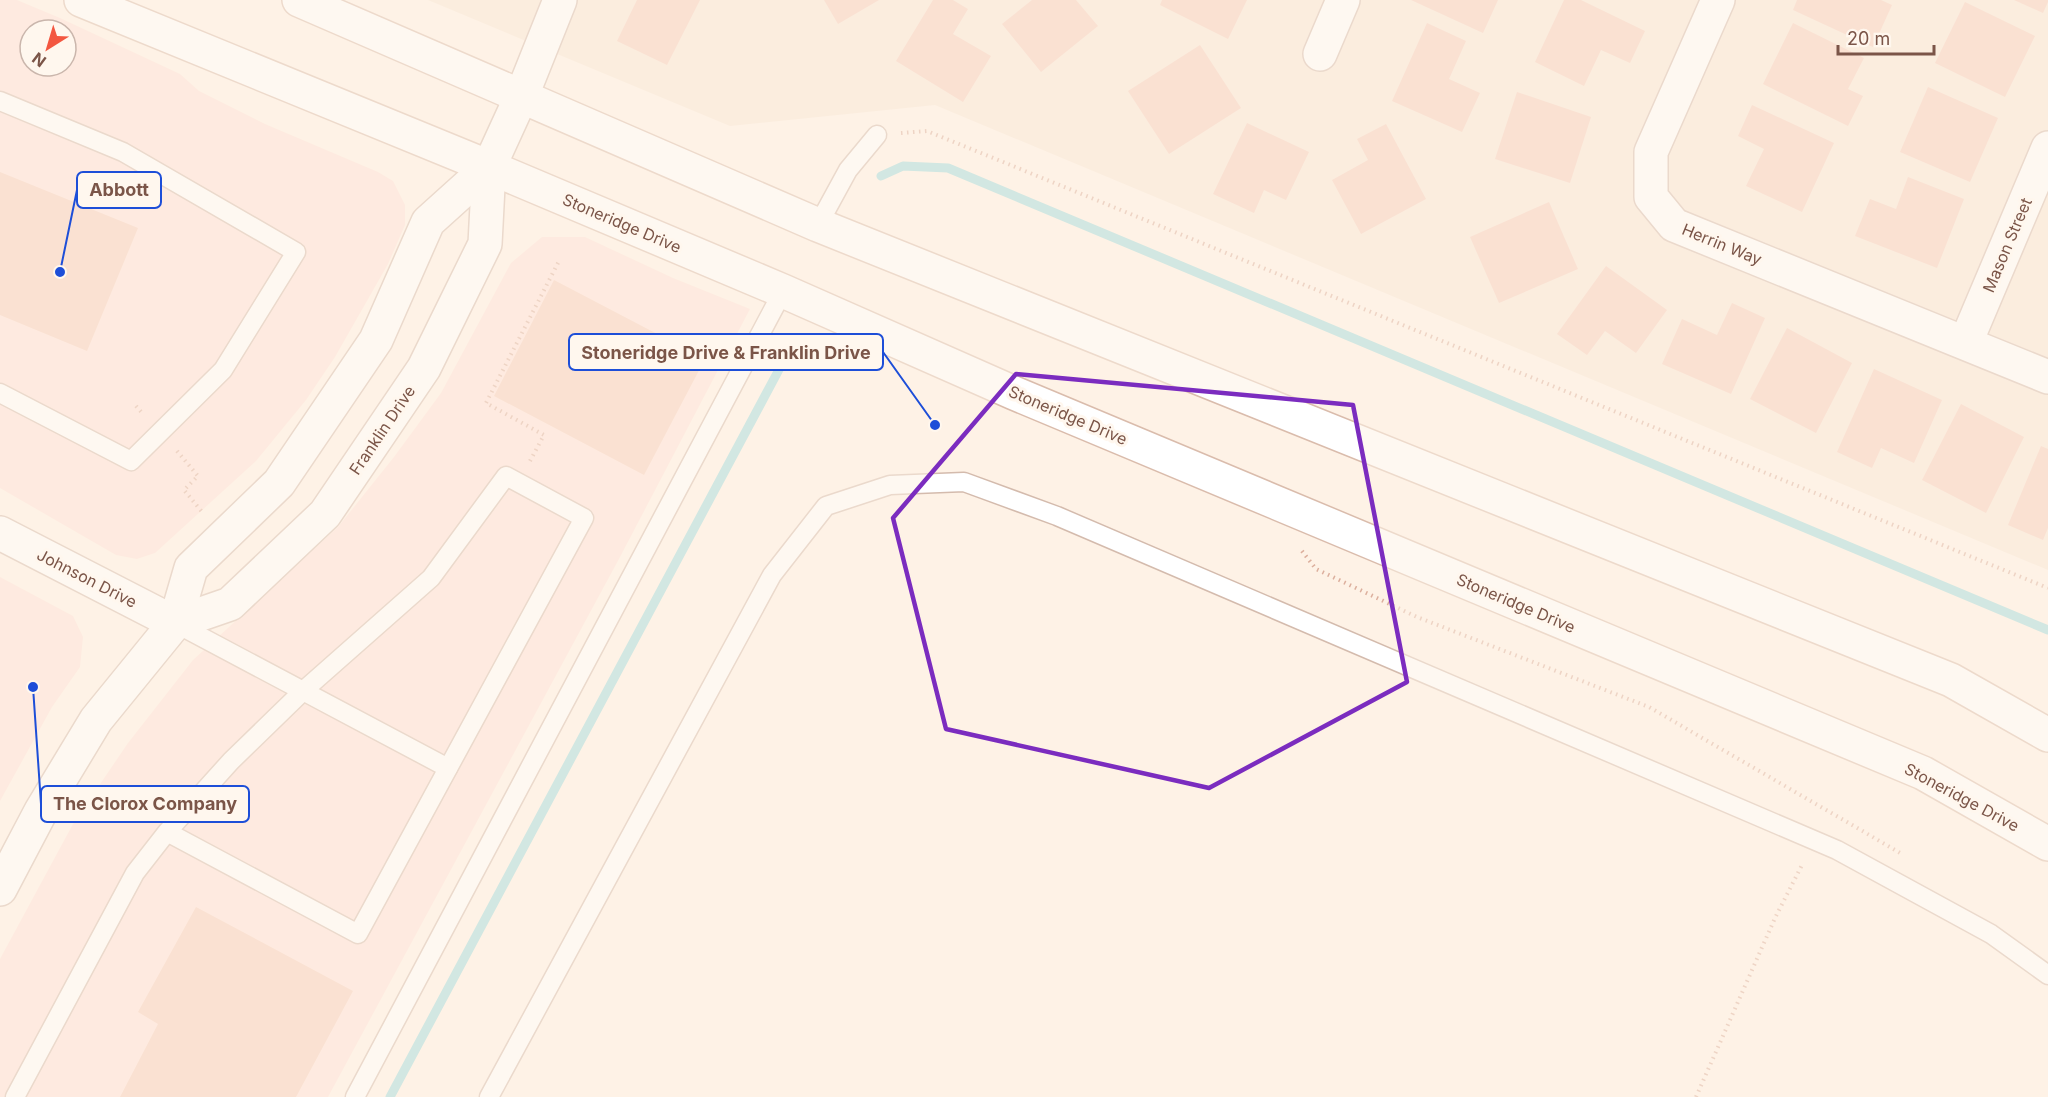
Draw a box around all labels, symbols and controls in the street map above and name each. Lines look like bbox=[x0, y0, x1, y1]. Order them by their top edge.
north arrow bbox=[18, 18, 78, 78]
scale bar bbox=[1838, 18, 1934, 56]
text: 20 m bbox=[1847, 28, 1890, 49]
text: N bbox=[28, 48, 50, 72]
callout: Abbott bbox=[77, 172, 161, 208]
text: Abbott bbox=[89, 179, 149, 200]
street label: Stoneridge Drive bbox=[560, 189, 684, 257]
street label: Mason Street bbox=[1978, 195, 2036, 295]
street label: Herrin Way bbox=[1679, 219, 1765, 269]
callout: Stoneridge Drive & Franklin Drive bbox=[569, 334, 883, 370]
text: Stoneridge Drive & Franklin Drive bbox=[581, 342, 871, 363]
street label: Franklin Drive bbox=[345, 381, 419, 479]
street label: Stoneridge Drive bbox=[1006, 381, 1130, 449]
street label: Johnson Drive bbox=[34, 544, 140, 612]
street label: Stoneridge Drive bbox=[1454, 569, 1578, 637]
street label: Stoneridge Drive bbox=[1901, 758, 2023, 836]
callout: The Clorox Company bbox=[41, 786, 249, 822]
text: The Clorox Company bbox=[53, 793, 237, 814]

